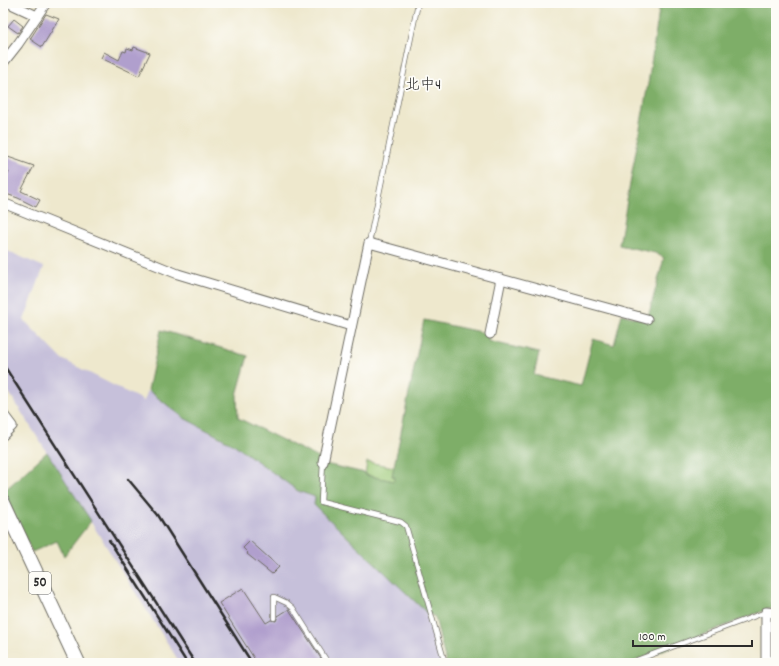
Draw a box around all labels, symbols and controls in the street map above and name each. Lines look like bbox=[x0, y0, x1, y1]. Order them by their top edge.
district label: 北中4 bbox=[405, 75, 441, 97]
road number: 50 bbox=[29, 572, 51, 594]
scale bar bbox=[633, 622, 752, 648]
text: 100 m bbox=[639, 629, 666, 646]

